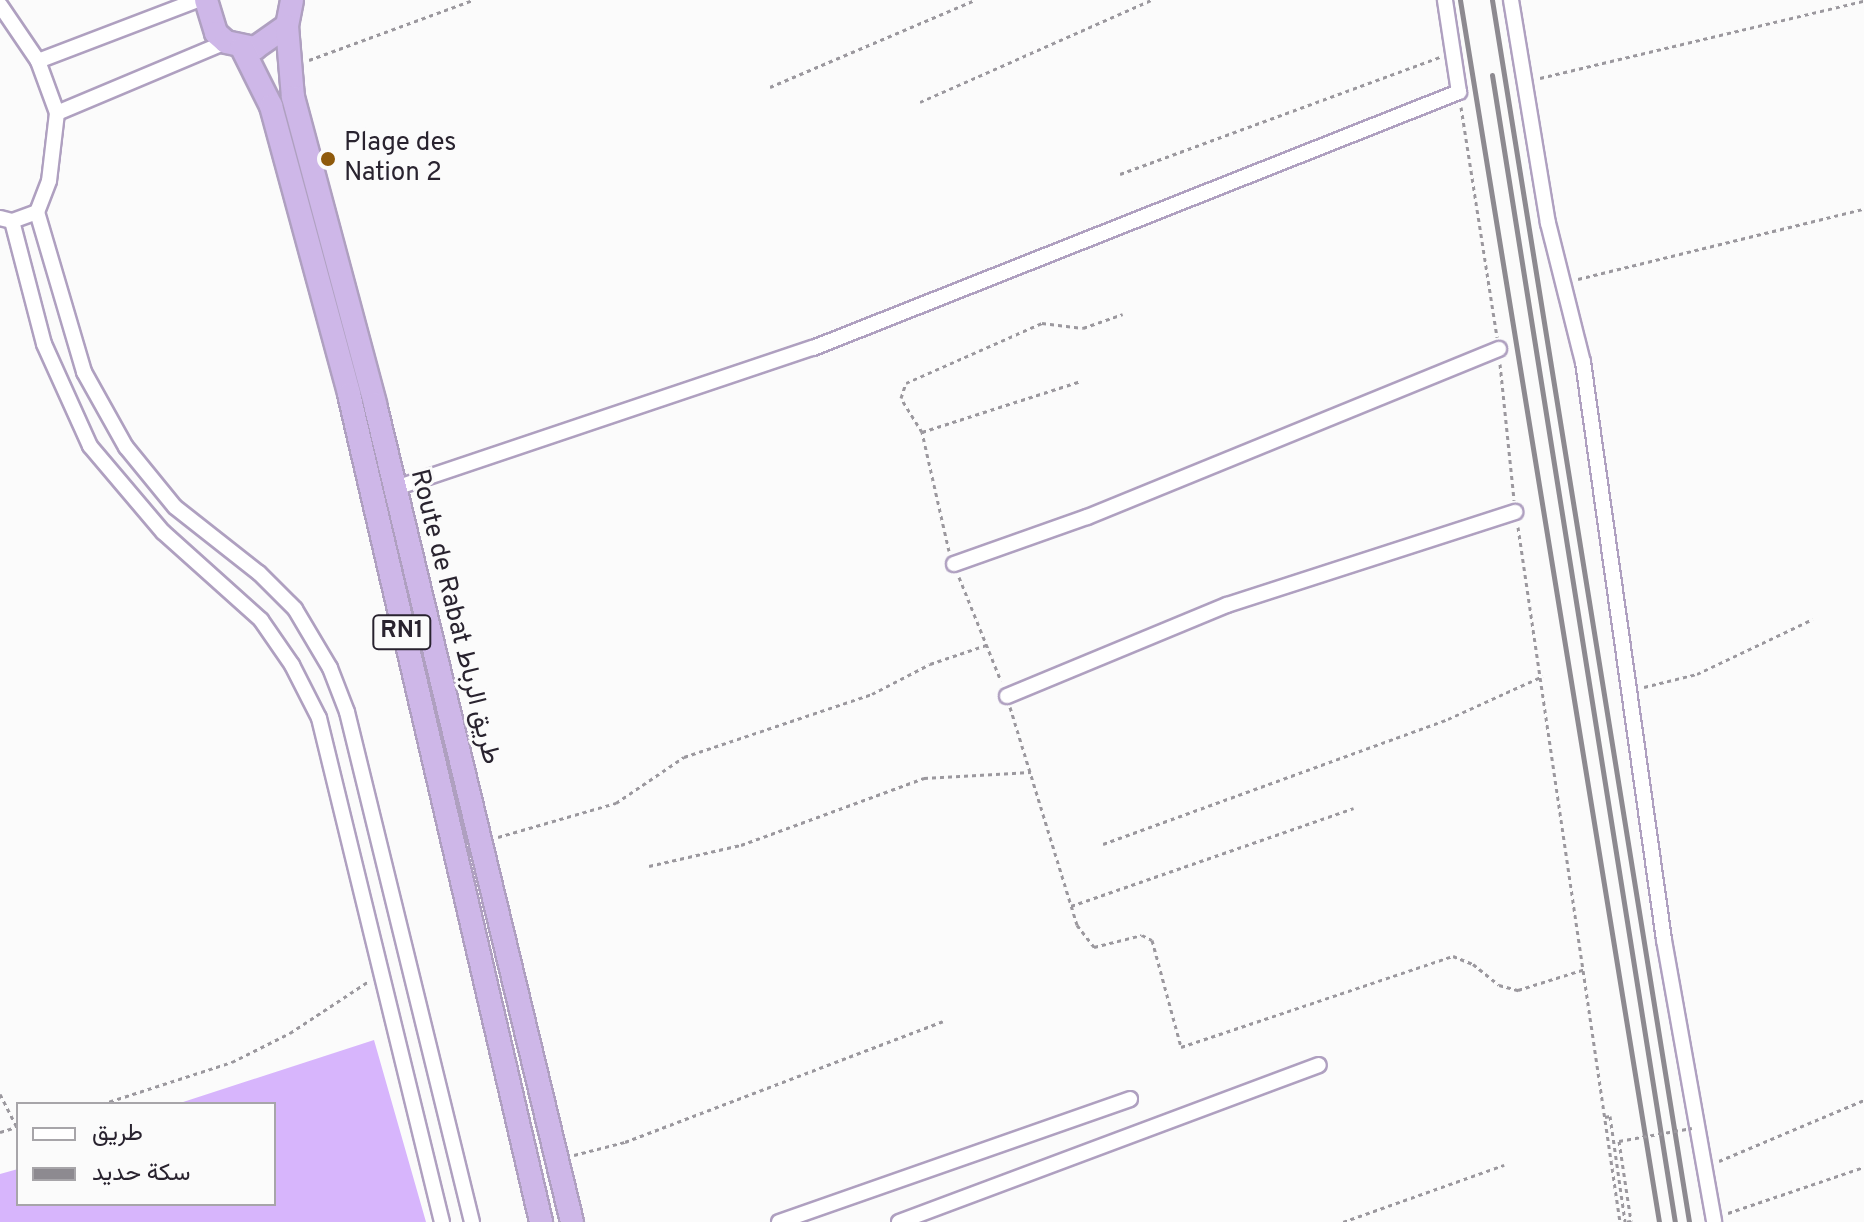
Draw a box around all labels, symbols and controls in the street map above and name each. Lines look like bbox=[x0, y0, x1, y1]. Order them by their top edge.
place label: Plage des Nation 2 bbox=[344, 128, 456, 190]
marker: Plage des Nation 2 bbox=[319, 150, 337, 168]
street label: Route de Rabat طريق الرباط bbox=[402, 466, 506, 768]
road number: RN1 bbox=[372, 612, 432, 652]
legend bbox=[16, 1102, 276, 1206]
text: طريق bbox=[92, 1119, 143, 1149]
text: سكة حديد bbox=[92, 1159, 190, 1189]

